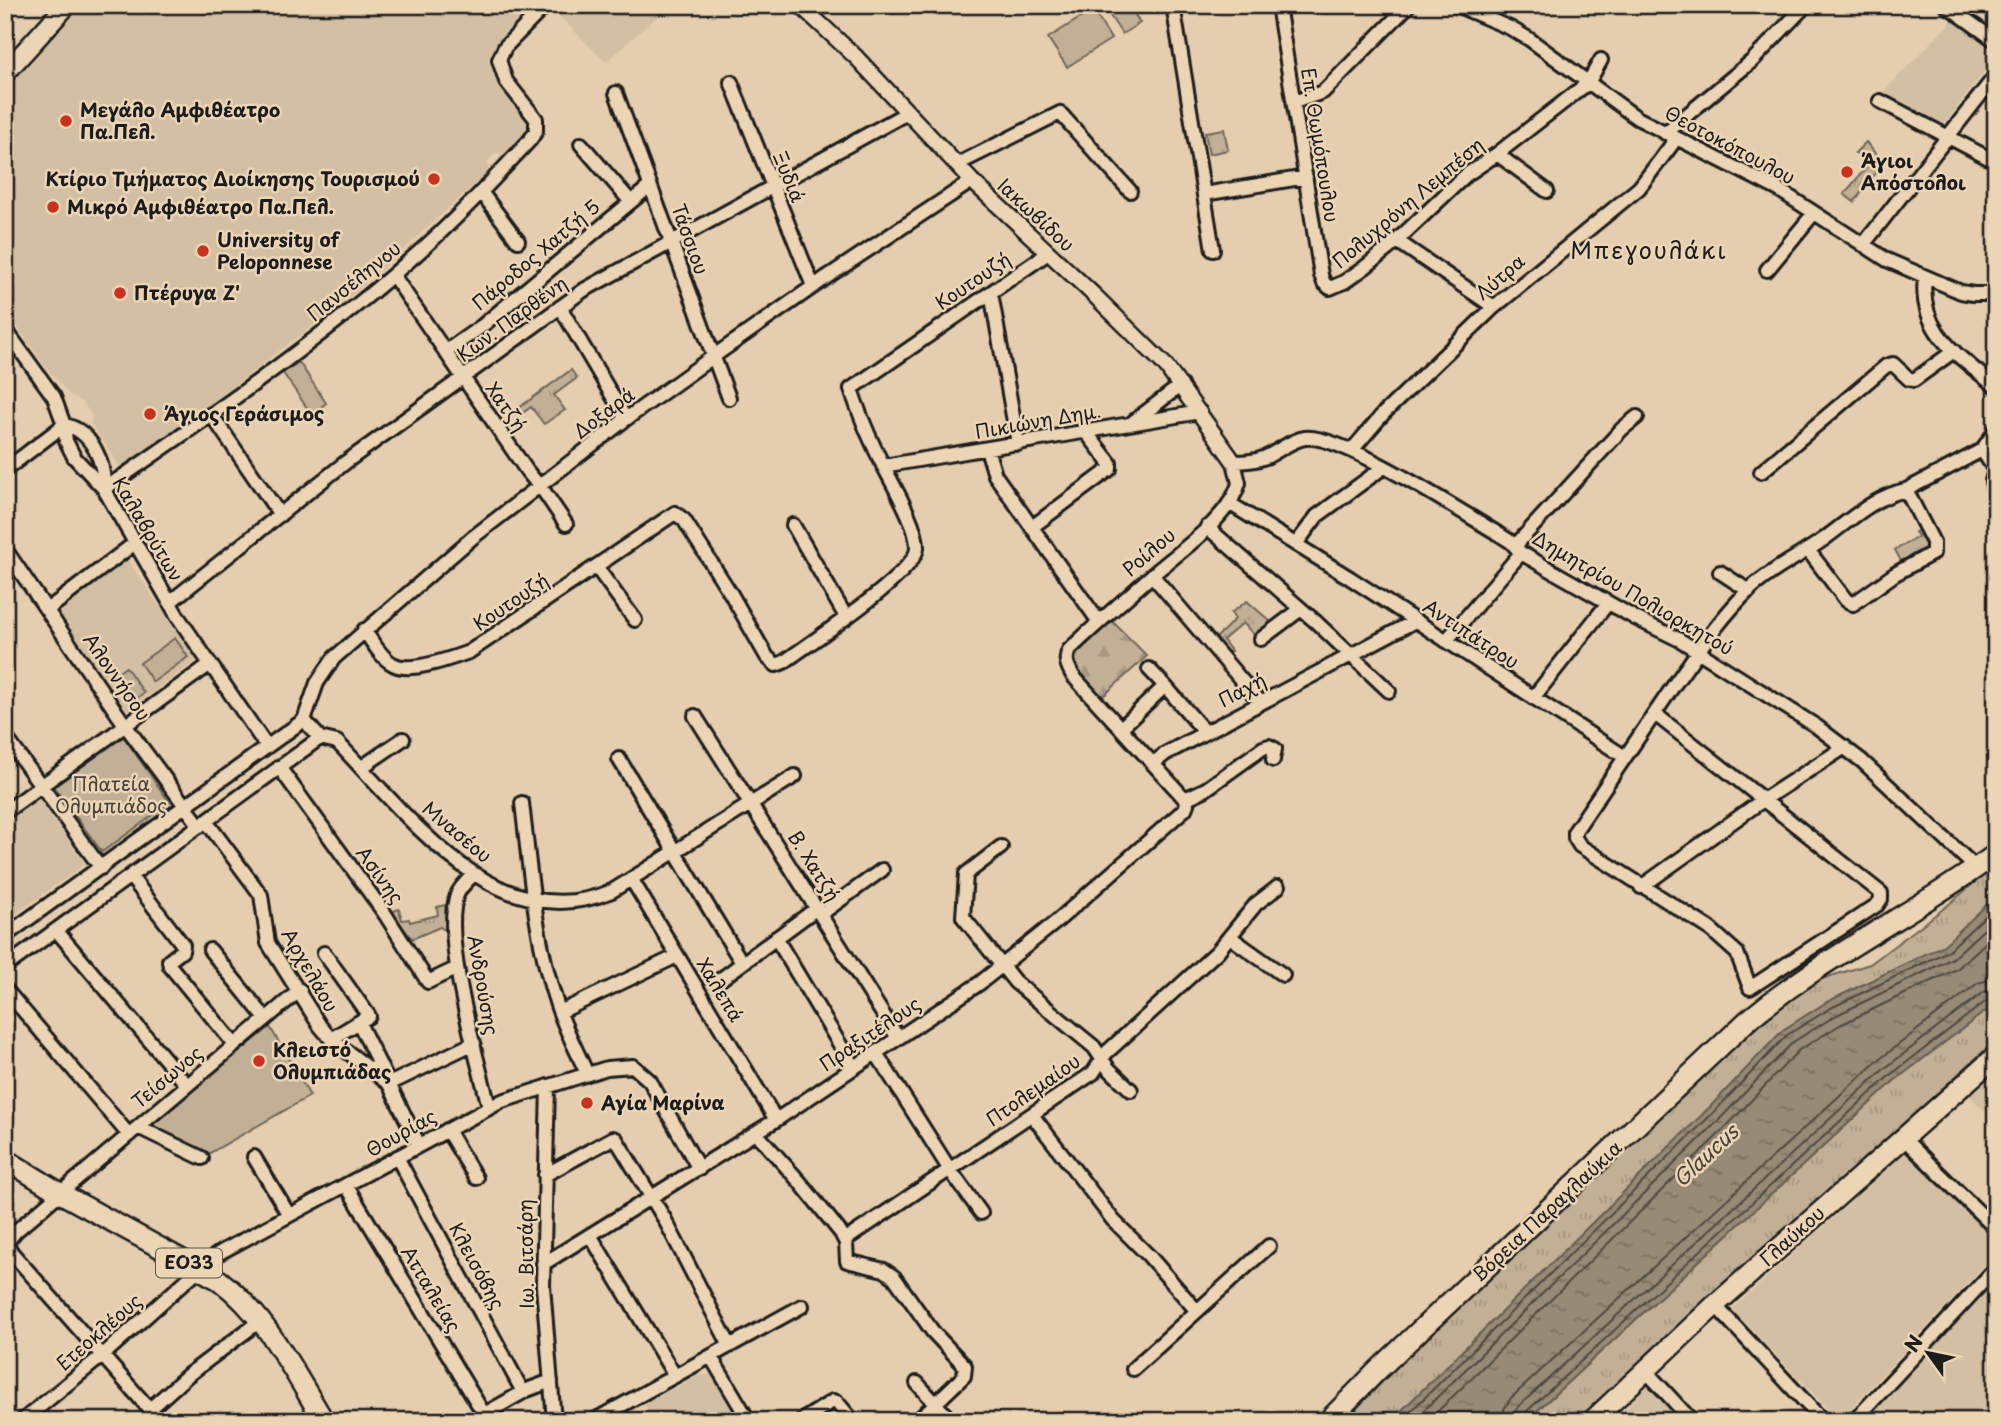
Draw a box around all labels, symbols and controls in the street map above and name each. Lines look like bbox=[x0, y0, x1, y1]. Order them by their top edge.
street label: Επ. Θωμόπουλου bbox=[1295, 66, 1347, 224]
place label: Μεγάλο Αμφιθέατρο Πα.Πελ. bbox=[80, 95, 280, 145]
street label: Θεοτοκόπουλου bbox=[1660, 98, 1801, 190]
marker: Μεγάλο Αμφιθέατρο Πα.Πελ. bbox=[58, 113, 74, 129]
street label: Πολυχρόνη Λεμπέση bbox=[1326, 130, 1489, 274]
place label: Άγιοι Απόστολοι bbox=[1861, 146, 1966, 196]
street label: Ξυδιά bbox=[767, 147, 813, 206]
place label: Κτίριο Τμήματος Διοίκησης Τουρισμού bbox=[45, 164, 420, 192]
marker: Άγιοι Απόστολοι bbox=[1839, 164, 1855, 180]
marker: Κτίριο Τμήματος Διοίκησης Τουρισμού bbox=[426, 171, 442, 187]
street label: Ιακωβίδου bbox=[992, 171, 1081, 257]
place label: Μικρό Αμφιθέατρο Πα.Πελ. bbox=[67, 192, 334, 220]
street label: Πάροδος Χατζή 5 bbox=[465, 192, 605, 316]
marker: Μικρό Αμφιθέατρο Πα.Πελ. bbox=[45, 199, 61, 215]
street label: Τάσσιου bbox=[665, 199, 717, 278]
place label: University of Peloponnese bbox=[217, 225, 341, 275]
district label: Μπεγουλάκι bbox=[1570, 232, 1728, 267]
street label: Πανσέληνου bbox=[300, 234, 406, 327]
marker: University of Peloponnese bbox=[195, 243, 211, 259]
street label: Κουτουζή bbox=[929, 245, 1016, 316]
street label: Λύτρα bbox=[1468, 247, 1530, 306]
street label: Κων. Παρθένη bbox=[450, 269, 572, 368]
place label: Πτέρυγα Ζ' bbox=[134, 278, 240, 306]
marker: Πτέρυγα Ζ' bbox=[112, 285, 128, 301]
street label: Χατζή bbox=[480, 376, 534, 437]
street label: Δοξαρά bbox=[567, 380, 640, 444]
street label: Πικιώνη Δημ. bbox=[973, 395, 1103, 445]
place label: Άγιος Γεράσιμος bbox=[164, 399, 324, 427]
marker: Άγιος Γεράσιμος bbox=[142, 406, 158, 422]
street label: Καλαβρύτων bbox=[106, 471, 191, 586]
street label: Ροίλου bbox=[1116, 520, 1181, 582]
street label: Δημητρίου Πολιορκητού bbox=[1528, 523, 1739, 661]
street label: Κουτουζή bbox=[467, 566, 554, 637]
street label: Αντιπάτρου bbox=[1418, 592, 1525, 675]
street label: Αλοννήσου bbox=[77, 627, 158, 726]
street label: Παχή bbox=[1213, 665, 1270, 713]
park label: Πλατεία Ολυμπιάδος bbox=[55, 769, 167, 819]
street label: Μνασέου bbox=[417, 794, 498, 869]
street label: Β. Χατζή bbox=[782, 825, 848, 906]
street label: Ασίνης bbox=[350, 840, 411, 909]
street label: Αρχελάου bbox=[276, 922, 346, 1017]
street label: Ανδρούσης bbox=[461, 933, 507, 1037]
street label: Χαλεπά bbox=[691, 952, 751, 1027]
street label: Πραξιτέλους bbox=[814, 989, 925, 1077]
place label: Κλειστό Ολυμπιάδας bbox=[273, 1035, 391, 1085]
street label: Τείσωνος bbox=[125, 1038, 208, 1114]
street label: Πτολεμαίου bbox=[980, 1046, 1085, 1132]
marker: Κλειστό Ολυμπιάδας bbox=[251, 1053, 267, 1069]
place label: Αγία Μαρίνα bbox=[600, 1088, 725, 1116]
marker: Αγία Μαρίνα bbox=[579, 1095, 595, 1111]
street label: Θουρίας bbox=[360, 1101, 441, 1163]
water label: Glaucus bbox=[1665, 1114, 1746, 1193]
street label: Βόρεια Παραγλαύκια bbox=[1465, 1133, 1628, 1287]
street label: Γλαύκου bbox=[1753, 1198, 1830, 1272]
street label: Ιω. Βιτσάρη bbox=[510, 1199, 540, 1309]
street label: Κλεισόβης bbox=[443, 1217, 513, 1314]
street label: Ατταλείας bbox=[395, 1240, 469, 1337]
road number: ΕΟ33 bbox=[156, 1248, 222, 1278]
street label: Ετεοκλέους bbox=[50, 1286, 147, 1376]
north arrow bbox=[1892, 1318, 1962, 1388]
text: N bbox=[1897, 1329, 1929, 1357]

